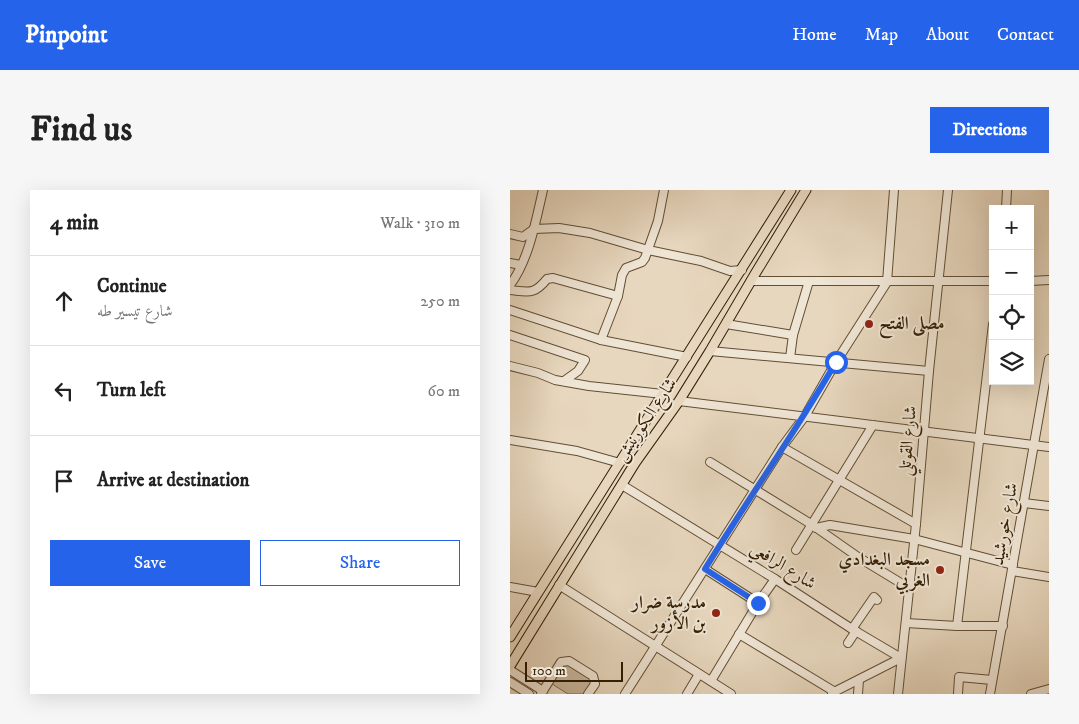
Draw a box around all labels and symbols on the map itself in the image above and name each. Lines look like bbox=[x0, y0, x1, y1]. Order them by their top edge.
place label: مصلى الفتح bbox=[879, 313, 945, 339]
marker: مصلى الفتح bbox=[863, 318, 875, 330]
route start bbox=[825, 351, 848, 374]
street label: شارع الكورنيش bbox=[610, 374, 685, 468]
street label: شارع القوتلي bbox=[894, 405, 927, 478]
street label: شارع خورشيد bbox=[987, 481, 1026, 567]
street label: شارع الرافعي bbox=[743, 537, 820, 599]
place label: مسجد البغدادي الغربي bbox=[839, 549, 930, 595]
marker: مسجد البغدادي الغربي bbox=[934, 564, 946, 576]
place label: مدرسة ضرار بن الأزور bbox=[630, 592, 707, 635]
route end bbox=[747, 592, 770, 615]
marker: مدرسة ضرار بن الأزور bbox=[710, 607, 722, 619]
scale bar bbox=[525, 659, 622, 682]

